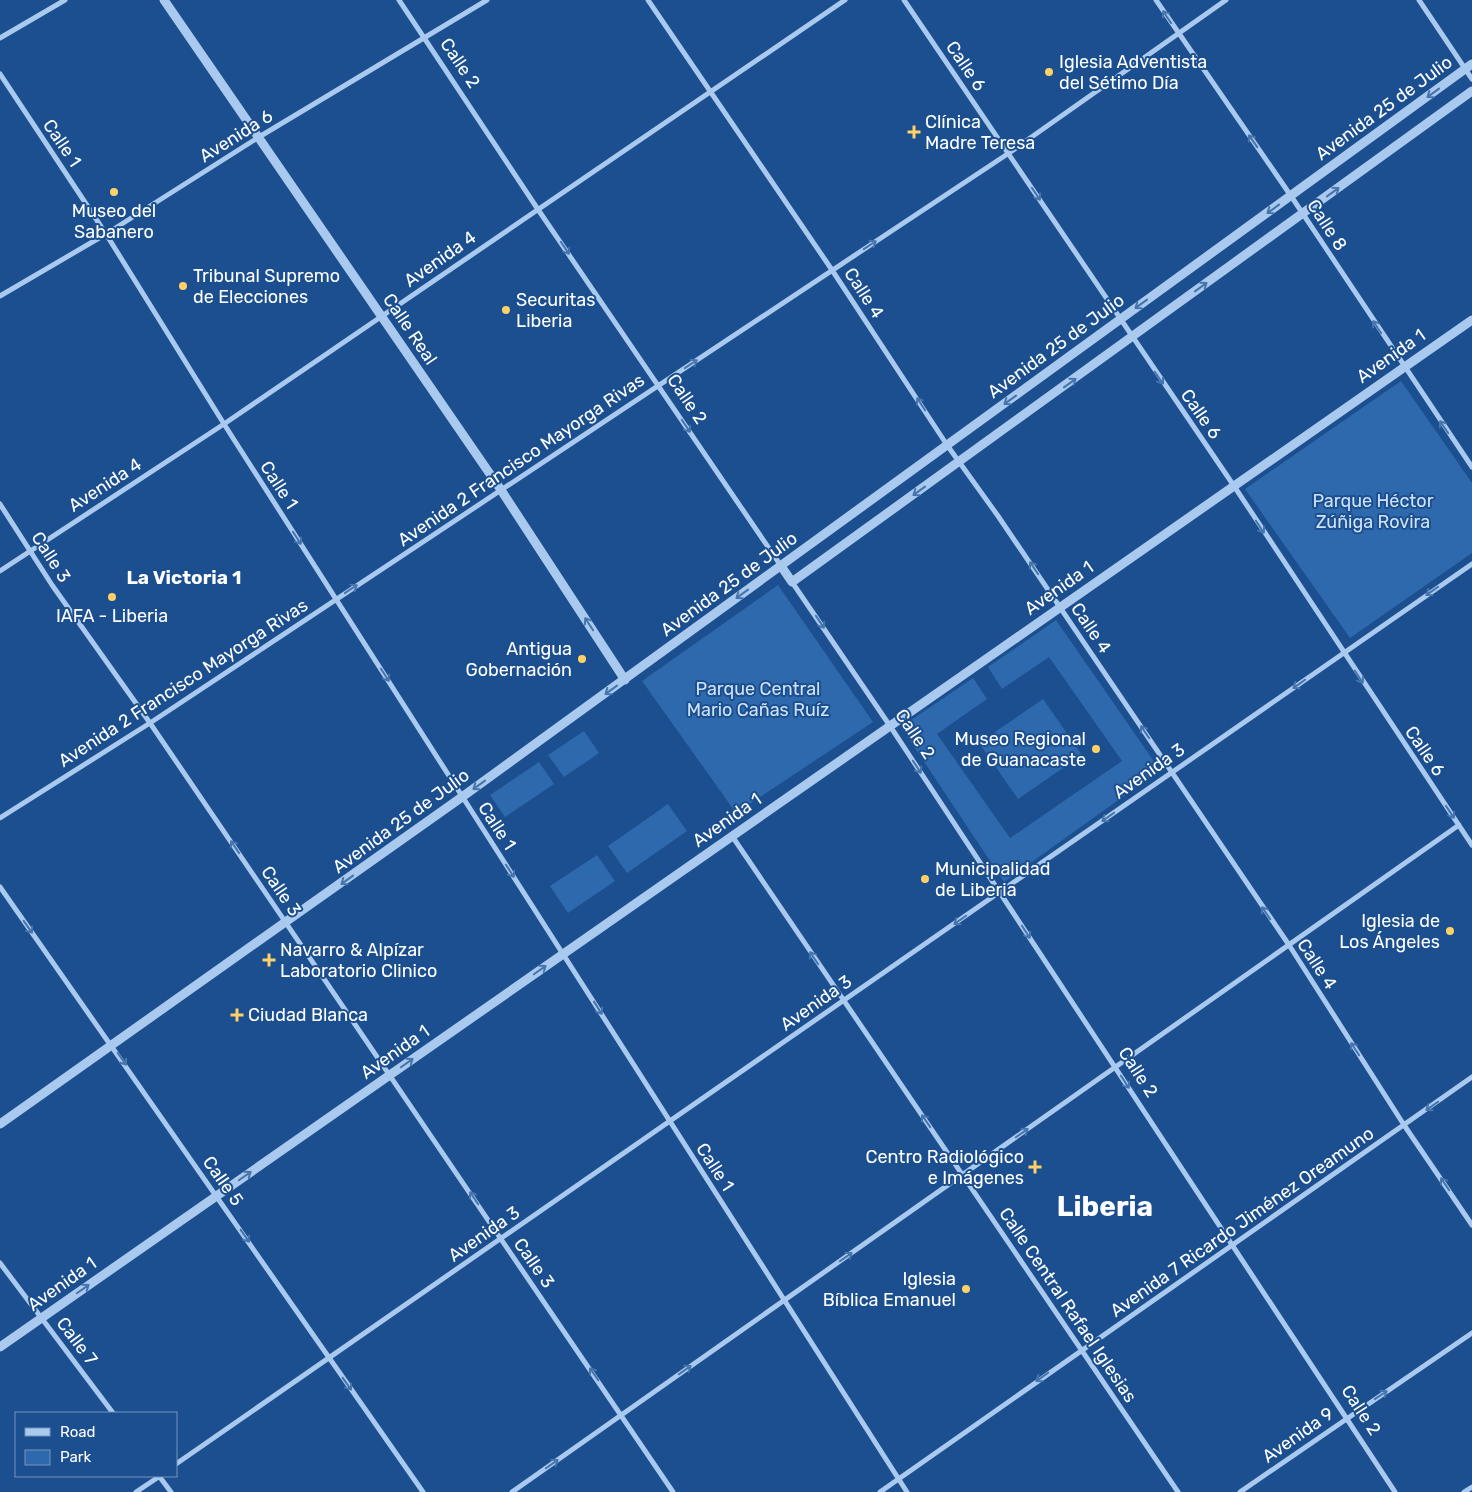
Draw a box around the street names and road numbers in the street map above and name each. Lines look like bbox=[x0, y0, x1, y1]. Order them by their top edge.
street label: Calle 2 bbox=[435, 34, 485, 92]
street label: Calle 6 bbox=[941, 37, 991, 95]
street label: Avenida 25 de Julio bbox=[1311, 51, 1457, 165]
street label: Avenida 6 bbox=[195, 105, 277, 167]
street label: Calle 1 bbox=[38, 115, 86, 171]
street label: Calle 8 bbox=[1302, 195, 1352, 255]
street label: Avenida 4 bbox=[400, 226, 480, 292]
street label: Calle 4 bbox=[839, 263, 889, 323]
street label: Calle Real bbox=[378, 289, 442, 369]
street label: Avenida 25 de Julio bbox=[983, 289, 1129, 403]
street label: Avenida 1 bbox=[1352, 324, 1430, 388]
street label: Avenida 2 Francisco Mayorga Rivas bbox=[393, 369, 649, 551]
street label: Calle 2 bbox=[662, 370, 712, 428]
street label: Calle 6 bbox=[1176, 385, 1226, 443]
street label: Avenida 4 bbox=[64, 453, 146, 517]
street label: Calle 1 bbox=[255, 457, 303, 513]
street label: Avenida 25 de Julio bbox=[656, 527, 802, 641]
street label: Calle 3 bbox=[27, 528, 75, 586]
street label: Avenida 1 bbox=[1020, 556, 1098, 620]
street label: Avenida 2 Francisco Mayorga Rivas bbox=[54, 594, 312, 772]
street label: Calle 4 bbox=[1066, 598, 1116, 658]
street label: Calle 2 bbox=[890, 705, 940, 763]
street label: Calle 6 bbox=[1400, 722, 1450, 780]
street label: Avenida 3 bbox=[1109, 738, 1189, 804]
street label: Avenida 25 de Julio bbox=[328, 764, 474, 878]
street label: Avenida 1 bbox=[688, 788, 766, 852]
street label: Calle 1 bbox=[473, 798, 521, 854]
street label: Calle 3 bbox=[256, 862, 306, 920]
street label: Calle 4 bbox=[1292, 934, 1342, 994]
street label: Avenida 3 bbox=[776, 970, 856, 1036]
street label: Avenida 1 bbox=[356, 1020, 434, 1084]
street label: Calle 2 bbox=[1114, 1043, 1162, 1101]
street label: Avenida 7 Ricardo Jiménez Oreamuno bbox=[1106, 1122, 1378, 1322]
street label: Calle 1 bbox=[691, 1139, 739, 1195]
street label: Calle 5 bbox=[198, 1152, 248, 1210]
street label: Avenida 3 bbox=[444, 1201, 524, 1267]
street label: Calle Central Rafael Iglesias bbox=[994, 1203, 1142, 1407]
street label: Calle 3 bbox=[509, 1234, 559, 1292]
street label: Avenida 1 bbox=[23, 1252, 101, 1316]
street label: Calle 7 bbox=[52, 1313, 102, 1369]
street label: Calle 2 bbox=[1337, 1381, 1385, 1439]
street label: Avenida 9 bbox=[1258, 1402, 1338, 1468]

